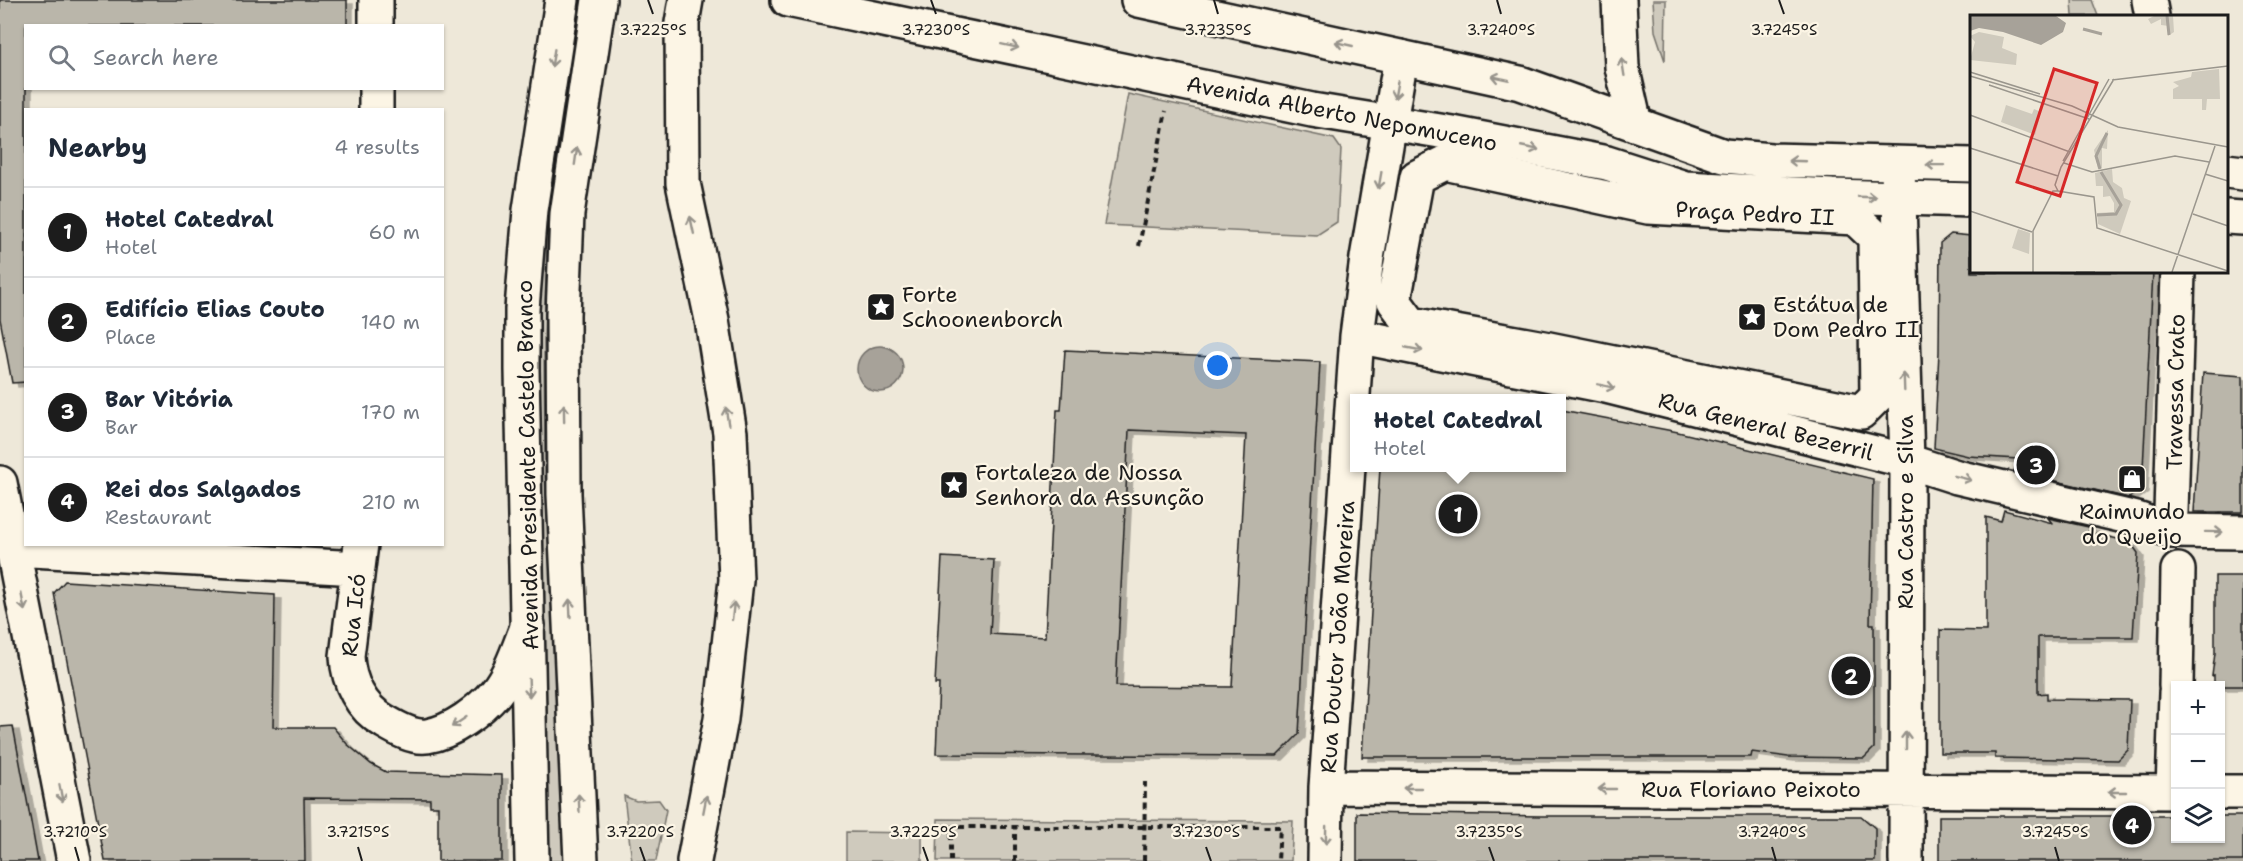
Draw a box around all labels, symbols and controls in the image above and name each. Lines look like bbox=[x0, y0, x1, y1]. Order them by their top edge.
inset map bbox=[1970, 15, 2228, 273]
text: 3.7225°S bbox=[620, 20, 687, 40]
text: 3.7230°S bbox=[902, 20, 970, 40]
text: 3.7235°S bbox=[1185, 20, 1251, 40]
text: 3.7240°S bbox=[1467, 20, 1535, 40]
text: 3.7245°S bbox=[1751, 20, 1817, 40]
search box bbox=[24, 24, 444, 90]
one-way arrow bbox=[1335, 38, 1354, 49]
icon: search bbox=[45, 41, 78, 74]
one-way arrow bbox=[1000, 41, 1019, 52]
text: Search here bbox=[93, 43, 219, 72]
one-way arrow bbox=[548, 47, 559, 67]
one-way arrow bbox=[1617, 58, 1628, 78]
street label: Avenida Alberto Nepomuceno bbox=[1184, 69, 1500, 158]
one-way arrow bbox=[1491, 72, 1510, 84]
one-way arrow bbox=[1390, 79, 1401, 99]
text: Nearby bbox=[48, 130, 147, 165]
text: 4 results bbox=[334, 134, 420, 160]
one-way arrow bbox=[1520, 143, 1539, 154]
one-way arrow bbox=[570, 147, 581, 167]
one-way arrow bbox=[1788, 156, 1808, 167]
one-way arrow bbox=[1925, 159, 1945, 171]
one-way arrow bbox=[1374, 170, 1385, 190]
one-way arrow bbox=[1856, 192, 1876, 203]
street label: Praça Pedro II bbox=[1675, 195, 1835, 232]
text: Hotel Catedral bbox=[105, 205, 274, 234]
one-way arrow bbox=[686, 215, 697, 235]
text: 1 bbox=[63, 219, 72, 245]
text: 60 m bbox=[368, 219, 420, 245]
text: Hotel bbox=[105, 234, 157, 260]
street label: Avenida Presidente Castelo Branco bbox=[510, 280, 545, 650]
place label: Forte Schoonenborch bbox=[902, 280, 1063, 334]
place label: Estátua de Dom Pedro II bbox=[1773, 290, 1919, 344]
place icon: Forte Schoonenborch bbox=[865, 291, 897, 323]
text: Edifício Elias Couto bbox=[105, 295, 325, 324]
place icon: Estátua de Dom Pedro II bbox=[1736, 301, 1768, 333]
text: 2 bbox=[61, 309, 75, 335]
text: 140 m bbox=[361, 309, 420, 335]
street label: Travessa Crato bbox=[2160, 314, 2191, 470]
text: Place bbox=[105, 324, 156, 350]
one-way arrow bbox=[1404, 344, 1423, 355]
your location bbox=[1203, 351, 1232, 380]
one-way arrow bbox=[1899, 372, 1910, 392]
one-way arrow bbox=[1596, 381, 1615, 393]
text: Bar Vitória bbox=[105, 385, 233, 414]
street label: Rua General Bezerril bbox=[1655, 386, 1877, 467]
popup bbox=[1350, 394, 1566, 472]
text: 3 bbox=[61, 399, 75, 425]
text: 170 m bbox=[361, 399, 420, 425]
one-way arrow bbox=[558, 403, 570, 423]
text: Hotel Catedral bbox=[1374, 406, 1542, 435]
one-way arrow bbox=[722, 407, 733, 427]
text: Bar bbox=[105, 414, 138, 440]
street label: Rua Castro e Silva bbox=[1891, 414, 1920, 609]
text: Hotel bbox=[1374, 435, 1425, 461]
pin: 3 bbox=[2016, 442, 2056, 488]
place label: Fortaleza de Nossa Senhora da Assunção bbox=[975, 458, 1204, 512]
shop icon: Raimundo do Queijo bbox=[2116, 463, 2148, 495]
place icon: Fortaleza de Nossa Senhora da Assunção bbox=[938, 469, 970, 501]
one-way arrow bbox=[1953, 472, 1972, 484]
text: Rei dos Salgados bbox=[105, 475, 301, 504]
text: 4 bbox=[61, 489, 75, 515]
text: 210 m bbox=[361, 489, 420, 515]
pin: 1 bbox=[1438, 492, 1478, 536]
place label: Raimundo do Queijo bbox=[2079, 497, 2185, 551]
street label: Rua Doutor João Moreira bbox=[1314, 500, 1362, 774]
text: Restaurant bbox=[105, 504, 212, 530]
one-way arrow bbox=[2203, 526, 2223, 538]
street label: Rua Icó bbox=[335, 572, 372, 658]
one-way arrow bbox=[18, 592, 29, 611]
one-way arrow bbox=[564, 598, 575, 618]
one-way arrow bbox=[728, 601, 739, 621]
pin: 2 bbox=[1832, 654, 1870, 698]
one-way arrow bbox=[524, 678, 535, 698]
map controls bbox=[2171, 681, 2225, 843]
button: + bbox=[2171, 681, 2225, 735]
one-way arrow bbox=[452, 716, 468, 728]
one-way arrow bbox=[1900, 730, 1912, 750]
button: − bbox=[2171, 735, 2225, 789]
street label: Rua Floriano Peixoto bbox=[1641, 775, 1861, 804]
one-way arrow bbox=[1403, 782, 1423, 794]
one-way arrow bbox=[56, 783, 67, 803]
one-way arrow bbox=[1598, 783, 1618, 795]
one-way arrow bbox=[2108, 786, 2128, 798]
button: layers bbox=[2171, 789, 2225, 843]
one-way arrow bbox=[573, 793, 584, 813]
one-way arrow bbox=[700, 794, 711, 814]
pin: 4 bbox=[2112, 802, 2152, 848]
text: 3.7210°S bbox=[43, 822, 107, 842]
text: 3.7215°S bbox=[327, 822, 389, 842]
text: 3.7220°S bbox=[606, 822, 674, 842]
text: 3.7225°S bbox=[890, 822, 957, 842]
text: 3.7230°S bbox=[1172, 822, 1240, 842]
text: 3.7235°S bbox=[1456, 822, 1522, 842]
text: 3.7240°S bbox=[1738, 822, 1806, 842]
text: 3.7245°S bbox=[2022, 822, 2088, 842]
one-way arrow bbox=[1320, 824, 1331, 844]

